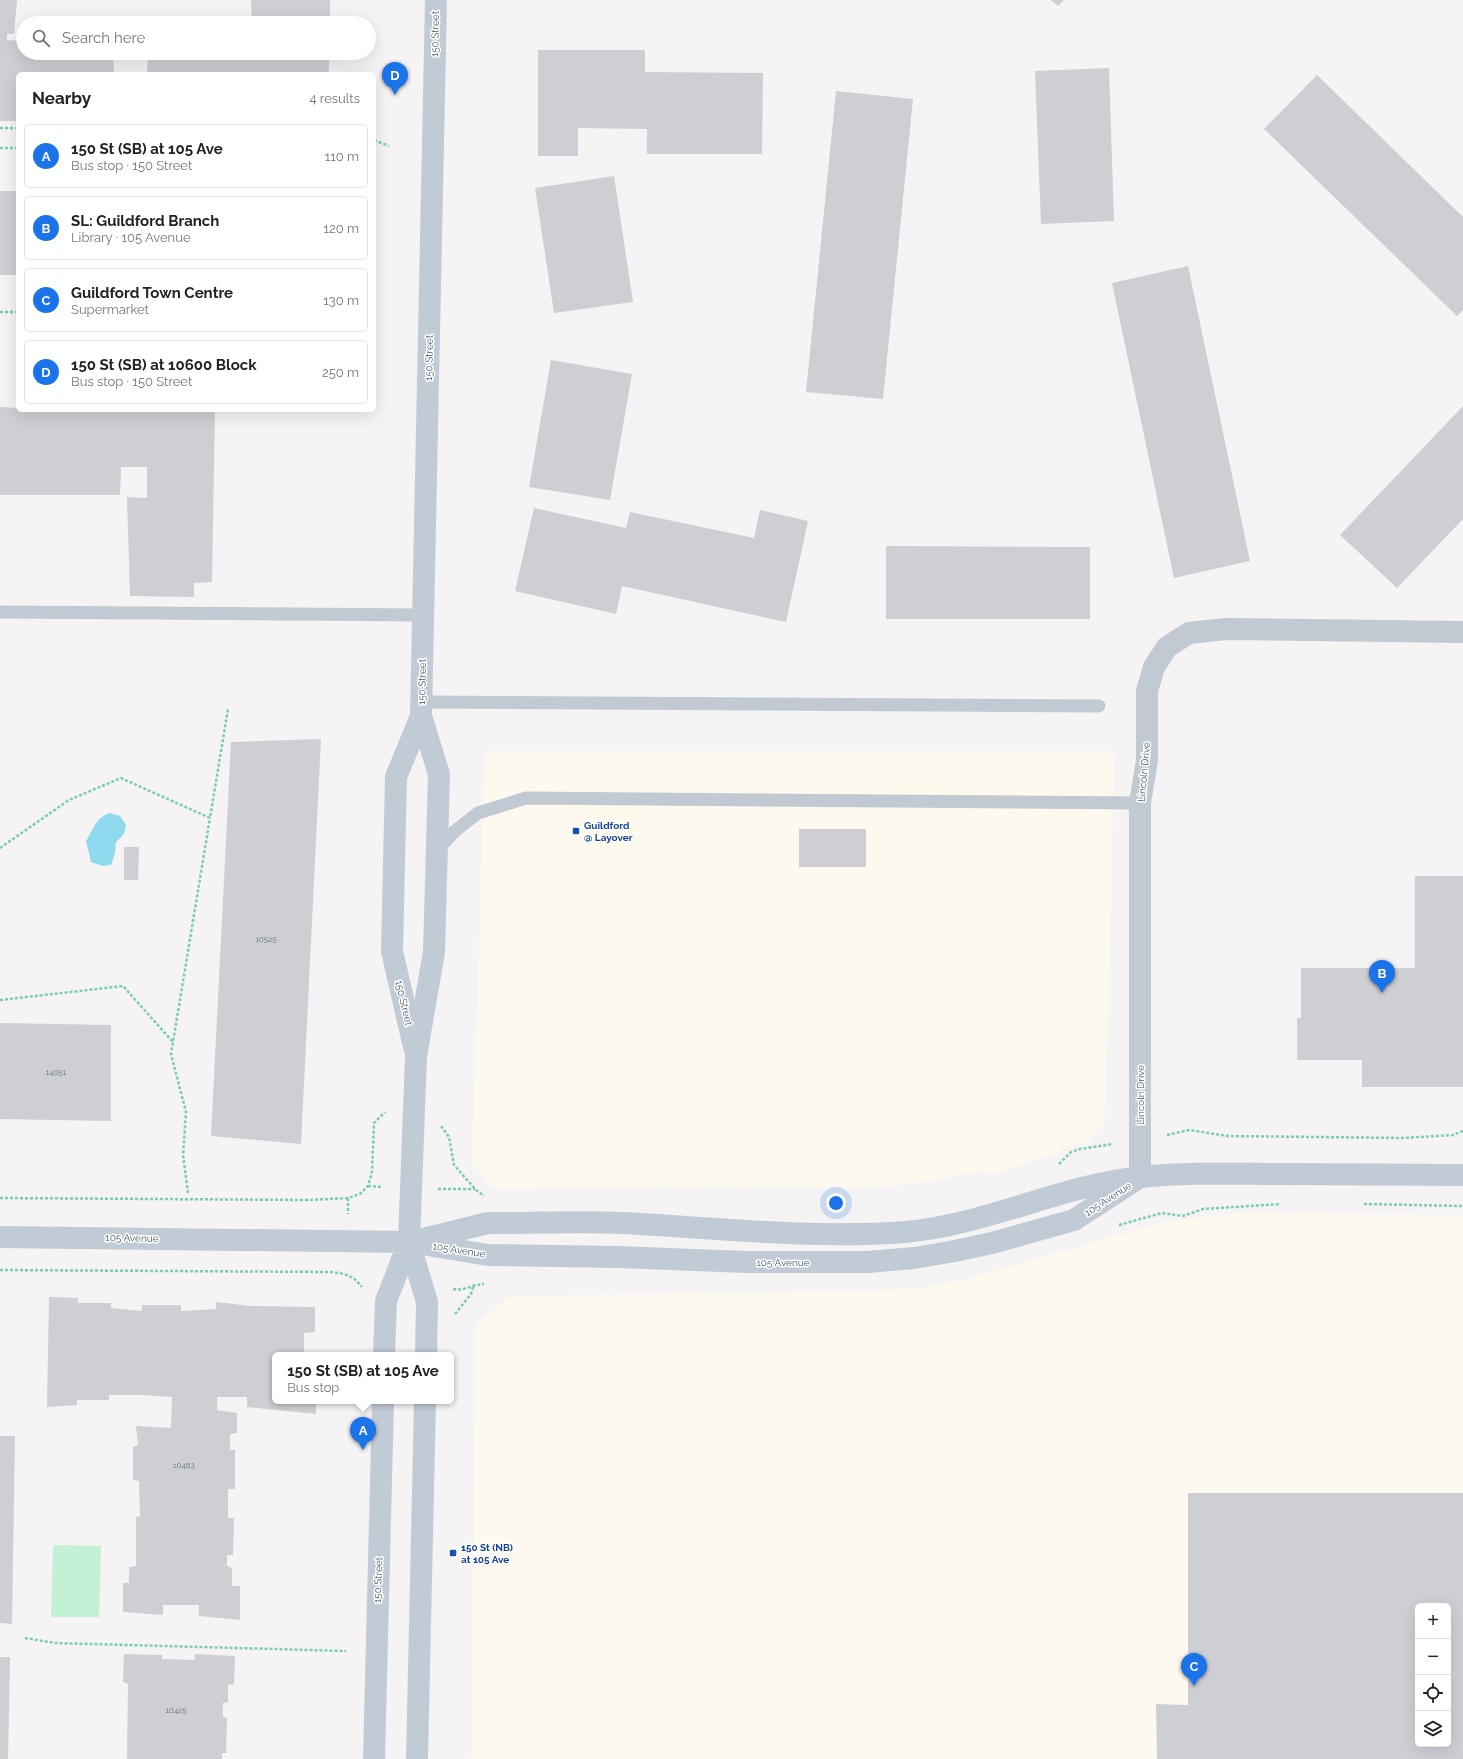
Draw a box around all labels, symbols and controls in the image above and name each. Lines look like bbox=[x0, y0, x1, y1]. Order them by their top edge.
street label: 150 Street bbox=[429, 10, 441, 57]
search box bbox=[16, 16, 376, 60]
icon: search bbox=[30, 27, 52, 49]
text: Search here bbox=[62, 29, 145, 47]
pin: D bbox=[382, 62, 408, 95]
text: Nearby bbox=[32, 88, 91, 108]
text: 4 results bbox=[309, 91, 360, 106]
text: 150 St (SB) at 105 Ave bbox=[71, 140, 223, 158]
text: A bbox=[42, 149, 50, 164]
text: 110 m bbox=[325, 149, 359, 164]
text: Bus stop · 150 Street bbox=[71, 158, 192, 173]
text: SL: Guildford Branch bbox=[71, 212, 219, 230]
text: B bbox=[42, 221, 50, 236]
text: 120 m bbox=[323, 221, 359, 236]
text: Library · 105 Avenue bbox=[71, 230, 191, 245]
text: Guildford Town Centre bbox=[71, 284, 233, 302]
text: C bbox=[42, 293, 50, 308]
text: 130 m bbox=[323, 293, 359, 308]
text: Supermarket bbox=[71, 302, 149, 317]
street label: 150 Street bbox=[423, 334, 435, 381]
text: 150 St (SB) at 10600 Block bbox=[71, 356, 257, 374]
text: D bbox=[41, 365, 51, 380]
text: 250 m bbox=[322, 365, 359, 380]
text: Bus stop · 150 Street bbox=[71, 374, 192, 389]
street label: 150 Street bbox=[416, 658, 428, 705]
street label: Lincoln Drive bbox=[1136, 741, 1152, 802]
place label: Guildford @ Layover bbox=[584, 820, 633, 843]
marker: Guildford @ Layover bbox=[571, 826, 581, 836]
house number: 10525 bbox=[255, 934, 277, 944]
pin: B bbox=[1369, 960, 1395, 993]
street label: 150 Street bbox=[393, 979, 415, 1027]
street label: Lincoln Drive bbox=[1135, 1065, 1146, 1125]
house number: 14951 bbox=[46, 1067, 67, 1077]
street label: 105 Avenue bbox=[1083, 1180, 1133, 1218]
your location bbox=[826, 1193, 846, 1213]
street label: 105 Avenue bbox=[105, 1232, 159, 1244]
street label: 105 Avenue bbox=[432, 1240, 486, 1260]
street label: 105 Avenue bbox=[756, 1257, 810, 1268]
popup bbox=[272, 1352, 454, 1404]
text: 150 St (SB) at 105 Ave bbox=[287, 1362, 439, 1380]
text: Bus stop bbox=[287, 1380, 339, 1395]
pin: A bbox=[350, 1417, 376, 1450]
house number: 10463 bbox=[173, 1460, 195, 1470]
place label: 150 St (NB) at 105 Ave bbox=[461, 1542, 513, 1565]
marker: 150 St (NB) at 105 Ave bbox=[448, 1548, 458, 1558]
street label: 150 Street bbox=[372, 1556, 384, 1603]
map controls bbox=[1415, 1603, 1451, 1747]
button: + bbox=[1415, 1603, 1451, 1639]
button: − bbox=[1415, 1639, 1451, 1675]
pin: C bbox=[1181, 1653, 1207, 1686]
button: locate bbox=[1415, 1675, 1451, 1711]
house number: 10425 bbox=[165, 1705, 187, 1715]
button: layers bbox=[1415, 1711, 1451, 1747]

